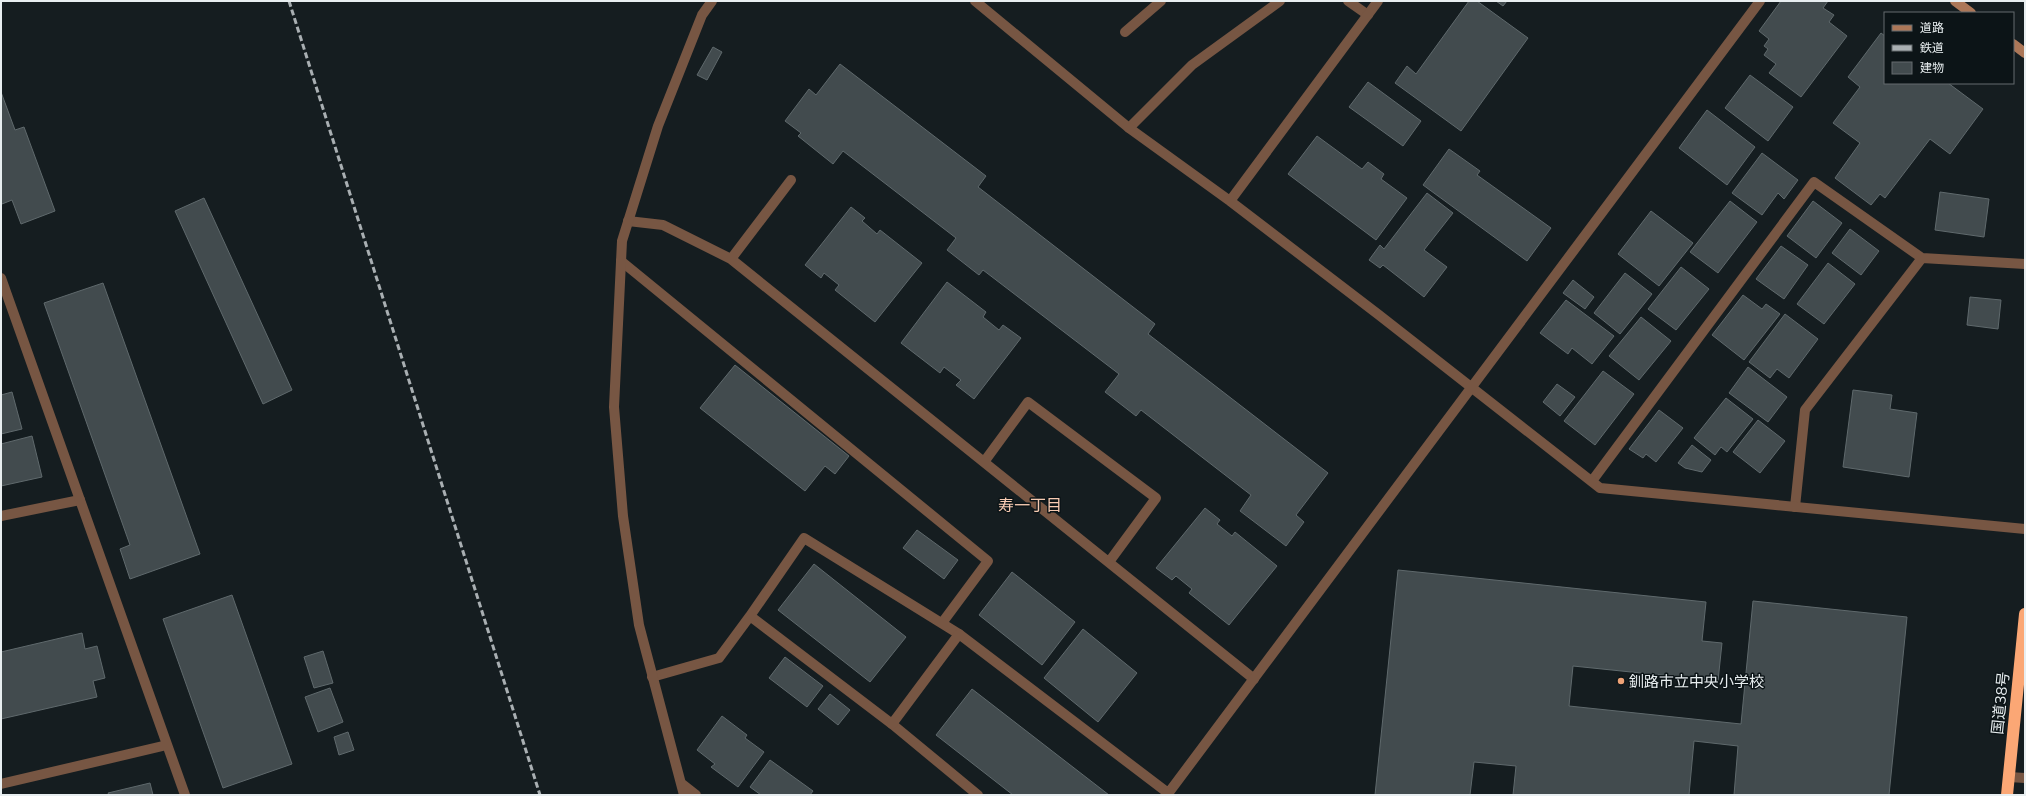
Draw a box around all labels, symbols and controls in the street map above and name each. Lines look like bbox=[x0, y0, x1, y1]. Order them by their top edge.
legend bbox=[1884, 12, 2014, 84]
text: 道路 bbox=[1920, 20, 1944, 35]
text: 鉄道 bbox=[1920, 40, 1944, 55]
text: 建物 bbox=[1920, 60, 1944, 75]
district label: 寿一丁目 bbox=[998, 495, 1062, 515]
street label: 国道38号 bbox=[1987, 671, 2013, 735]
place label: 釧路市立中央小学校 bbox=[1629, 672, 1764, 691]
marker: 釧路市立中央小学校 bbox=[1616, 676, 1626, 686]

